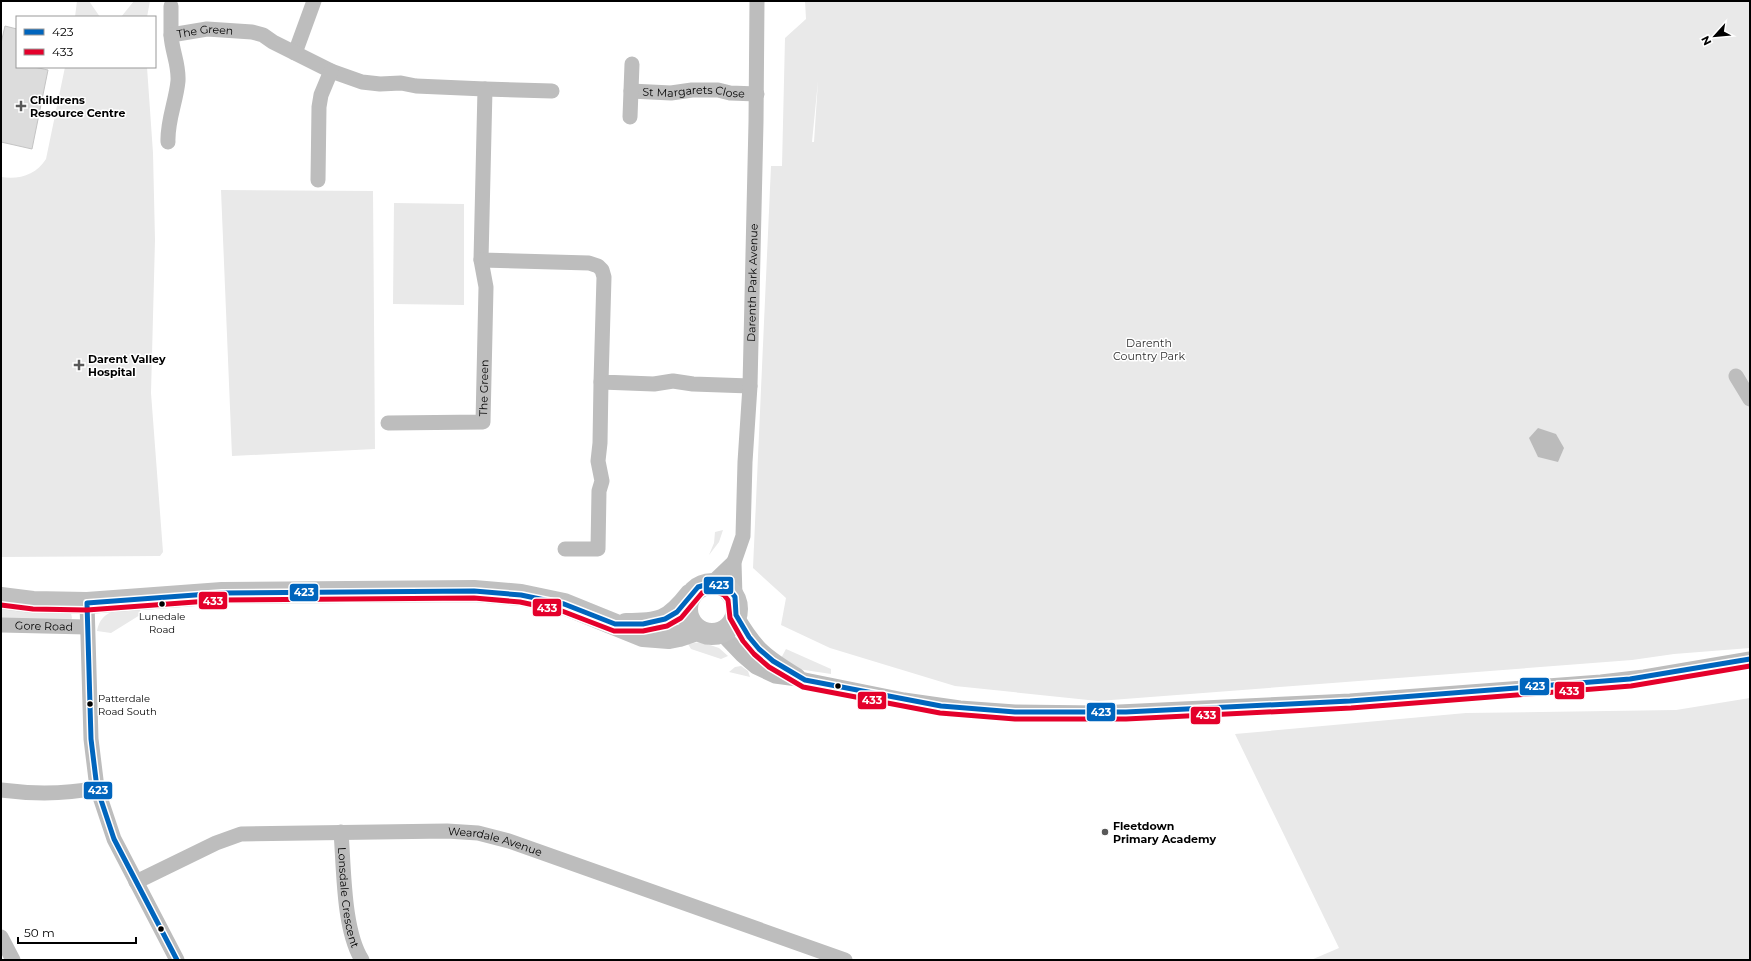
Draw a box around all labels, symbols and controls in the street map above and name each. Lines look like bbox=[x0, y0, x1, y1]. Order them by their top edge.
legend bbox=[16, 16, 156, 68]
north arrow bbox=[1695, 16, 1735, 56]
street label: The Green bbox=[176, 22, 234, 41]
text: 423 bbox=[52, 24, 74, 39]
text: N bbox=[1698, 33, 1714, 48]
text: 433 bbox=[52, 44, 73, 59]
street label: St Margarets Close bbox=[642, 83, 745, 101]
place label: Childrens Resource Centre bbox=[30, 93, 125, 120]
marker: Childrens Resource Centre bbox=[15, 100, 27, 112]
street label: Darenth Park Avenue bbox=[744, 223, 761, 342]
park label: Darenth Country Park bbox=[1113, 336, 1185, 363]
place label: Darent Valley Hospital bbox=[88, 352, 166, 379]
marker: Darent Valley Hospital bbox=[73, 359, 85, 371]
street label: The Green bbox=[476, 359, 491, 417]
line badge: 423 bbox=[703, 576, 734, 595]
text: 423 bbox=[709, 578, 730, 592]
line badge: 423 bbox=[289, 583, 319, 602]
text: 423 bbox=[294, 585, 315, 599]
line badge: 433 bbox=[198, 591, 228, 610]
text: 433 bbox=[203, 594, 224, 608]
line badge: 433 bbox=[532, 598, 562, 617]
marker: Lunedale Road bbox=[157, 599, 167, 609]
text: 433 bbox=[537, 601, 558, 615]
place label: Lunedale Road bbox=[139, 610, 185, 636]
street label: Gore Road bbox=[15, 618, 73, 634]
line badge: 423 bbox=[1519, 677, 1550, 696]
text: 423 bbox=[1525, 679, 1546, 693]
unlabelled marker bbox=[833, 681, 843, 691]
line badge: 433 bbox=[1554, 681, 1585, 700]
text: 433 bbox=[1559, 684, 1580, 698]
line badge: 433 bbox=[857, 691, 887, 710]
place label: Patterdale Road South bbox=[98, 692, 157, 718]
text: 433 bbox=[862, 693, 883, 707]
marker: Patterdale Road South bbox=[85, 699, 95, 709]
line badge: 423 bbox=[1086, 702, 1116, 722]
text: 423 bbox=[1091, 705, 1112, 719]
line badge: 433 bbox=[1190, 706, 1221, 725]
text: 433 bbox=[1196, 708, 1217, 722]
line badge: 423 bbox=[83, 781, 113, 800]
text: 423 bbox=[88, 783, 109, 797]
place label: Fleetdown Primary Academy bbox=[1113, 819, 1216, 846]
street label: Weardale Avenue bbox=[447, 824, 544, 859]
marker: Fleetdown Primary Academy bbox=[1100, 827, 1110, 837]
street label: Lonsdale Crescent bbox=[335, 847, 363, 950]
scale bar bbox=[18, 919, 136, 945]
unlabelled marker bbox=[156, 924, 166, 934]
text: 50 m bbox=[24, 925, 55, 940]

